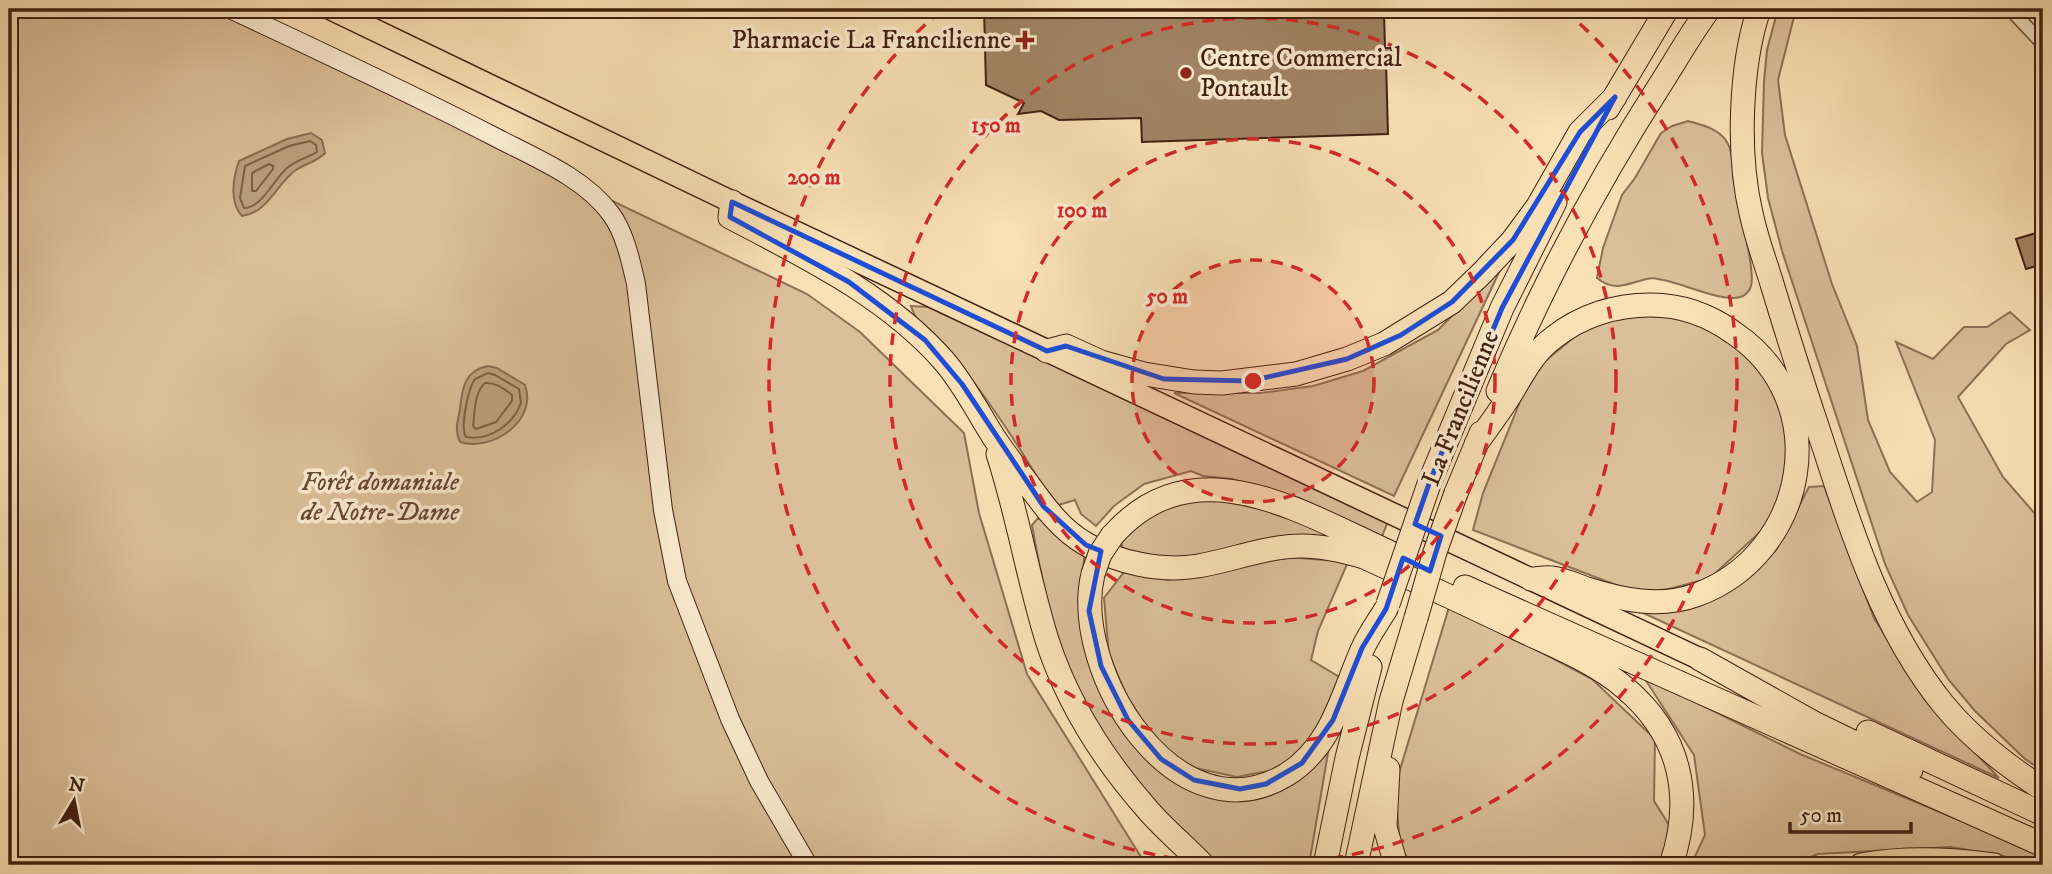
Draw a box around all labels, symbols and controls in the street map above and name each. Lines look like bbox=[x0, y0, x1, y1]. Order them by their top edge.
place label: Pharmacie La Francilienne bbox=[731, 24, 1011, 57]
marker: Pharmacie La Francilienne bbox=[1017, 32, 1033, 48]
place label: Centre Commercial Pontault bbox=[1200, 42, 1402, 105]
marker: Centre Commercial Pontault bbox=[1178, 65, 1194, 81]
text: 150 m bbox=[971, 113, 1021, 139]
text: 200 m bbox=[787, 165, 841, 191]
text: 100 m bbox=[1057, 198, 1107, 224]
text: 50 m bbox=[1145, 284, 1188, 310]
street label: La Francilienne bbox=[1415, 325, 1507, 491]
centre of rings bbox=[1241, 369, 1265, 393]
park label: Forêt domaniale de Notre-Dame bbox=[300, 466, 460, 529]
north arrow bbox=[38, 766, 108, 836]
text: N bbox=[67, 773, 87, 798]
scale bar bbox=[1790, 790, 1910, 834]
text: 50 m bbox=[1800, 803, 1842, 829]

